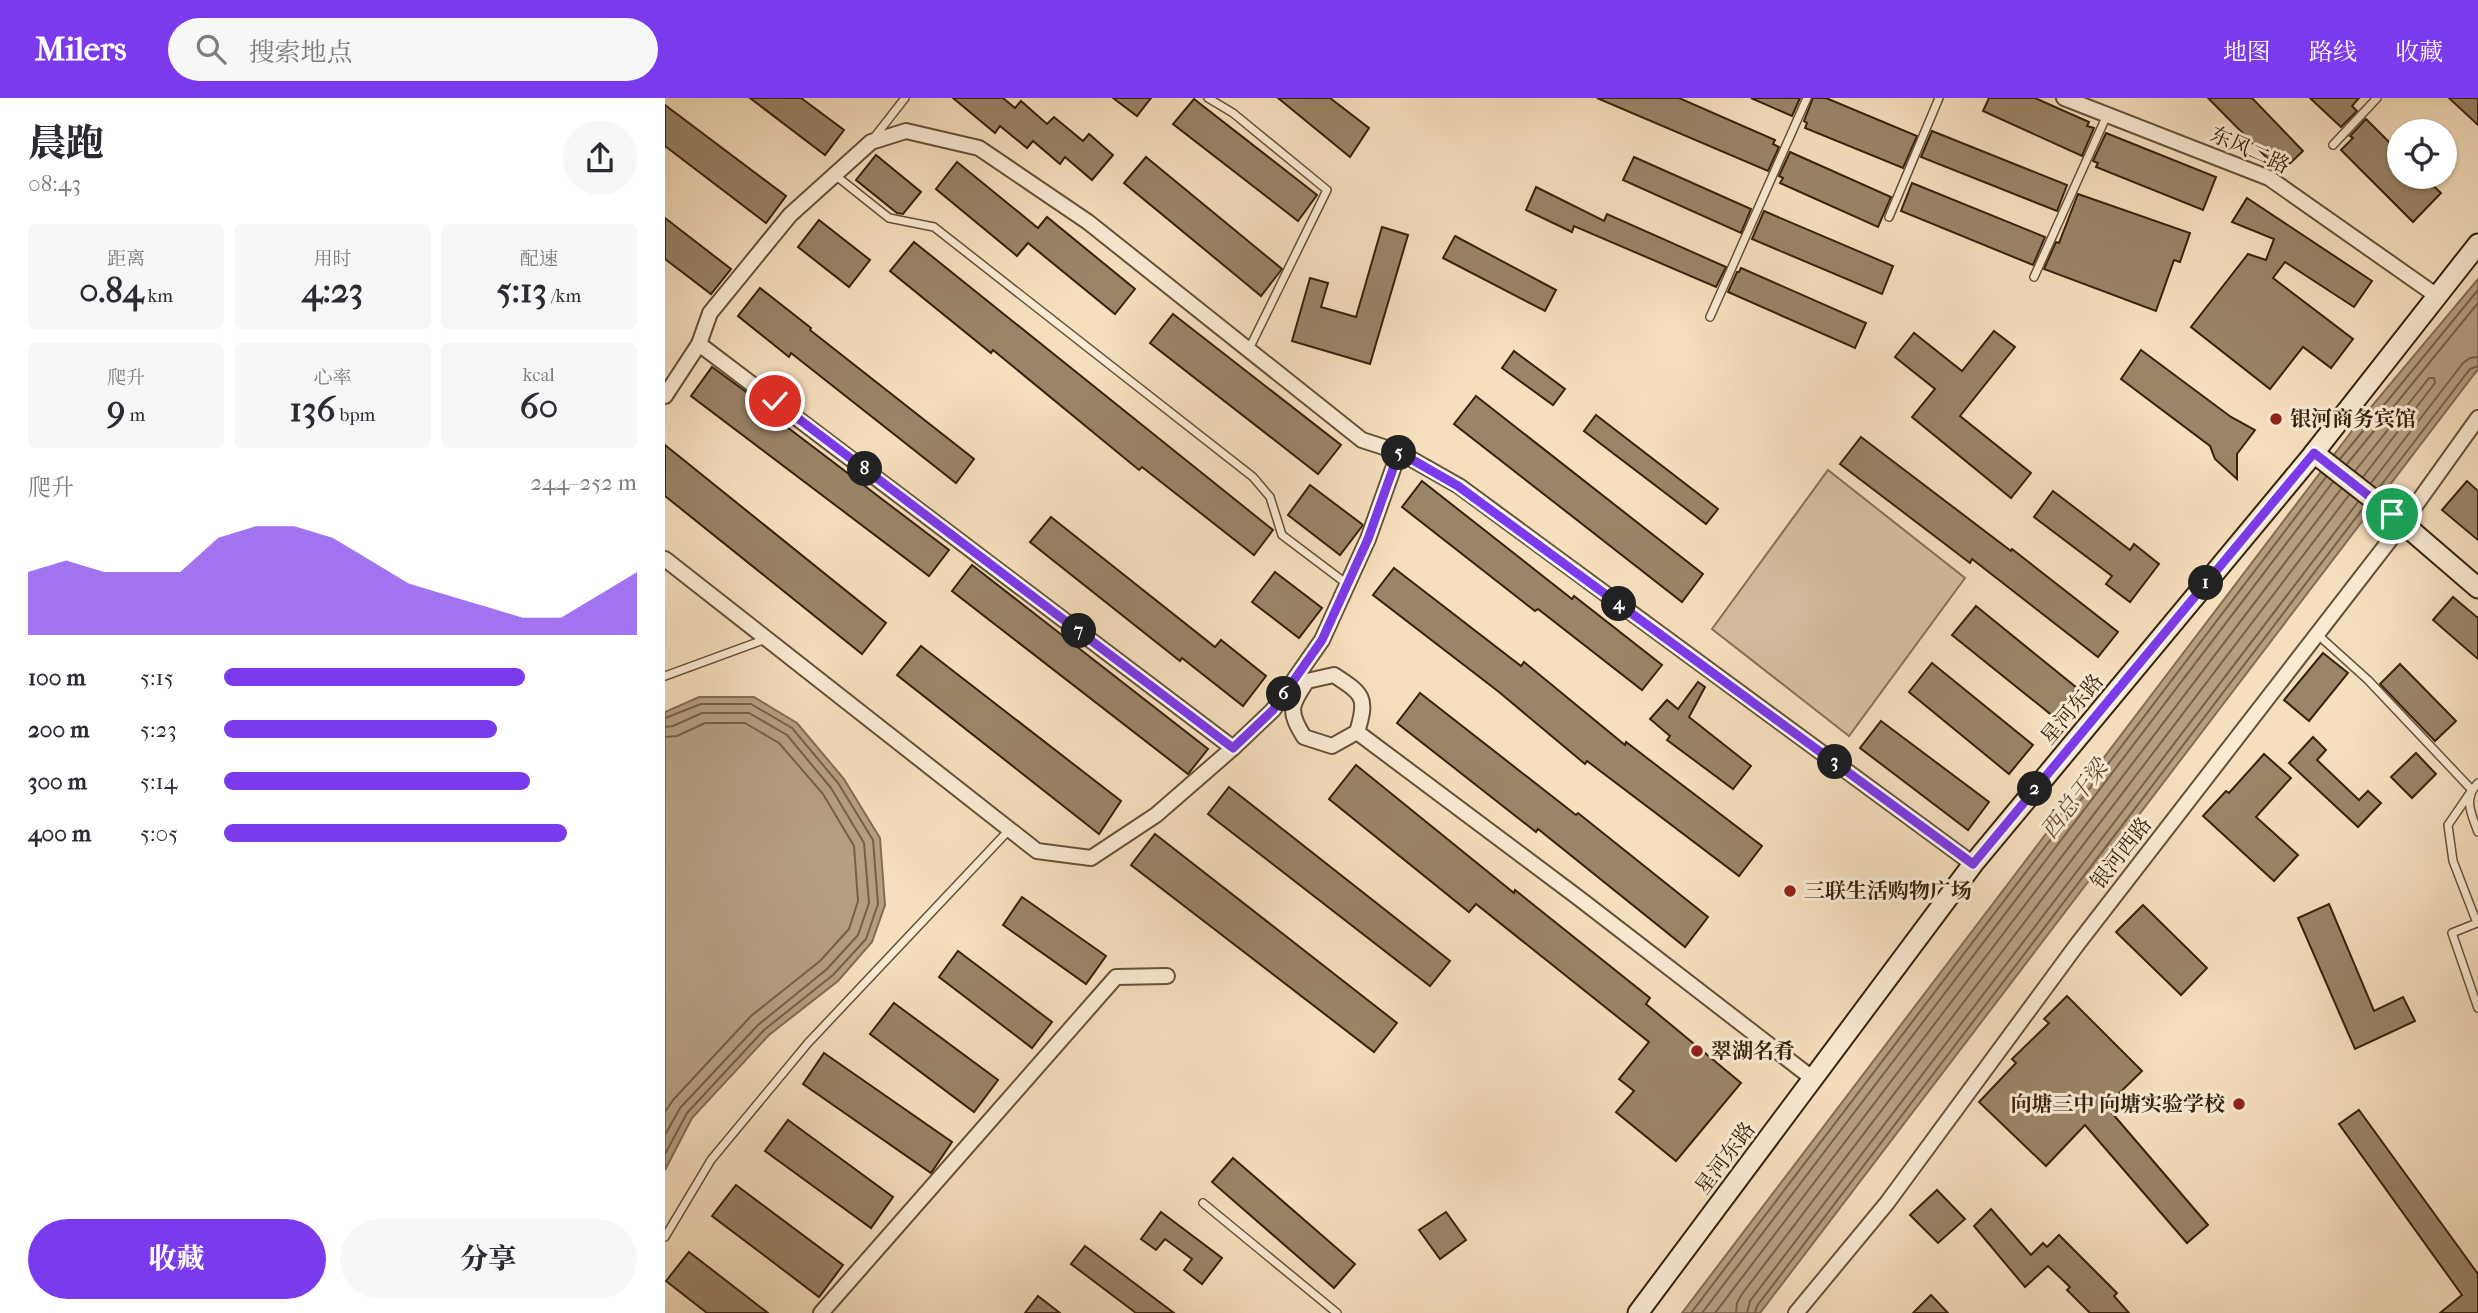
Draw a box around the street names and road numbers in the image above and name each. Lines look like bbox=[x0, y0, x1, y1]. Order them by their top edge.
street label: 东风二路 bbox=[2207, 122, 2293, 178]
street label: 星河东路 bbox=[2036, 669, 2108, 749]
street label: 银河西路 bbox=[2086, 813, 2156, 893]
street label: 星河东路 bbox=[1690, 1117, 1760, 1199]

